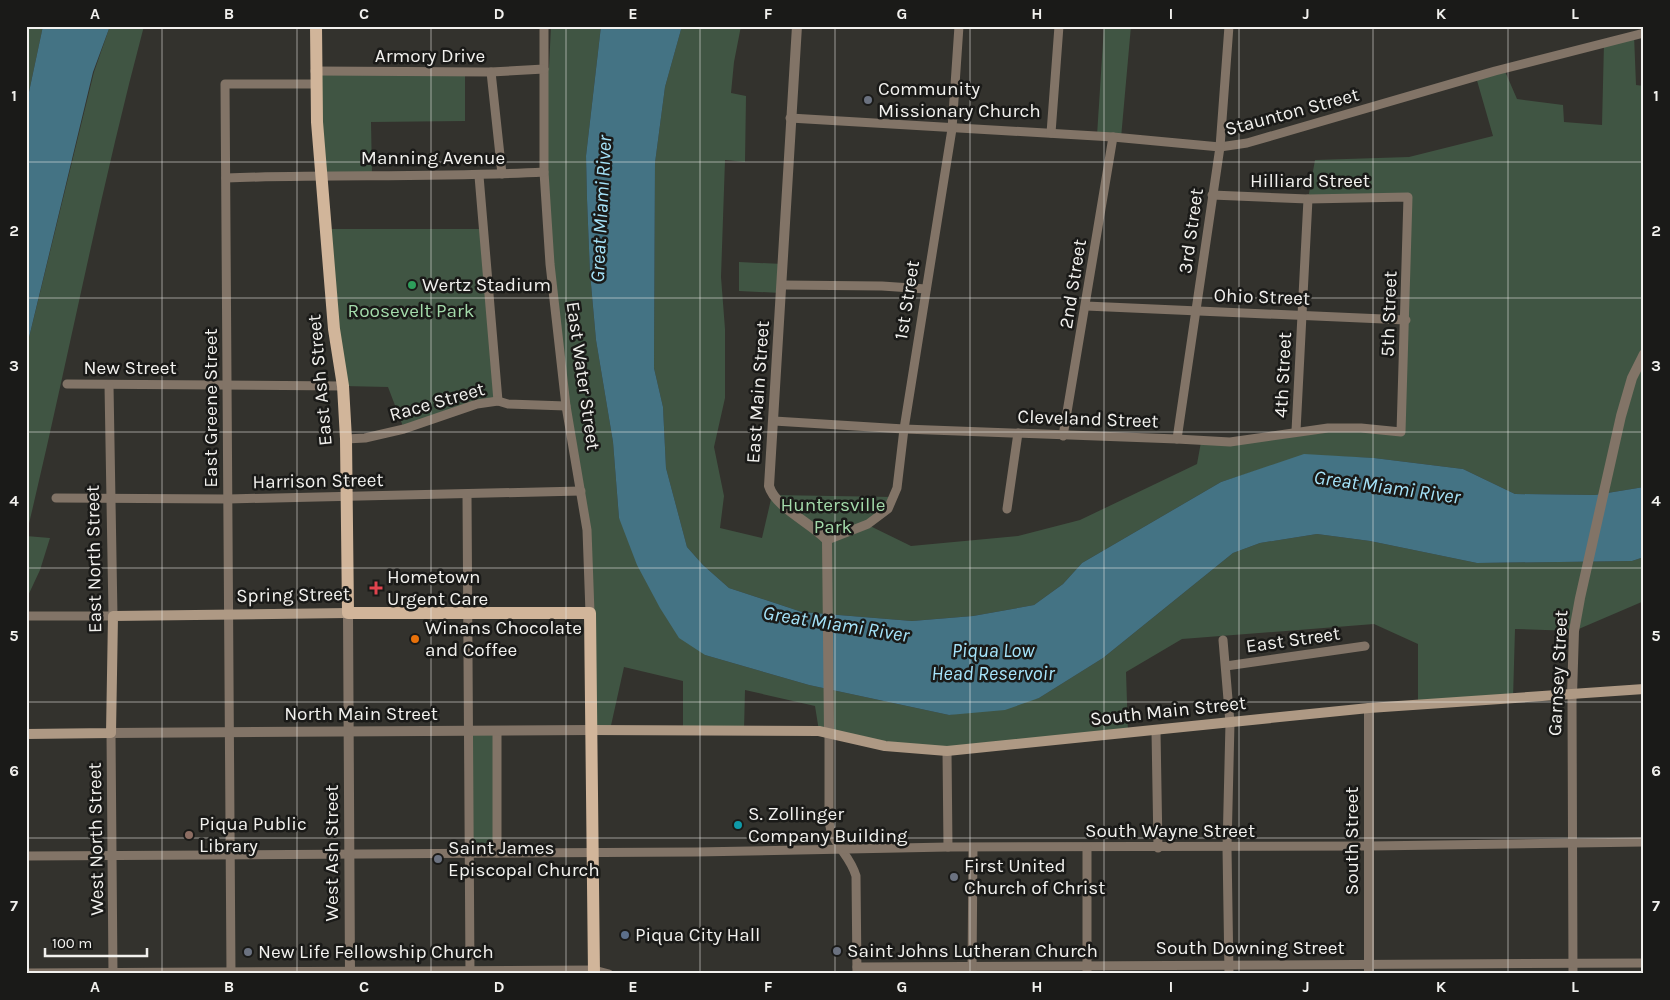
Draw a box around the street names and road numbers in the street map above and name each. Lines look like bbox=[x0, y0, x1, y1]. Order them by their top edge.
street label: Armory Drive bbox=[375, 45, 485, 67]
street label: Staunton Street bbox=[1223, 84, 1361, 140]
street label: Manning Avenue bbox=[361, 147, 505, 169]
street label: Hilliard Street bbox=[1250, 170, 1370, 192]
street label: 3rd Street bbox=[1174, 187, 1208, 275]
street label: 2nd Street bbox=[1055, 238, 1091, 330]
street label: 1st Street bbox=[890, 259, 924, 341]
street label: 5th Street bbox=[1377, 271, 1401, 357]
street label: Ohio Street bbox=[1213, 284, 1311, 310]
street label: East Water Street bbox=[562, 300, 604, 452]
street label: East Ash Street bbox=[303, 313, 337, 447]
street label: East Main Street bbox=[742, 320, 774, 464]
street label: East Greene Street bbox=[200, 328, 222, 488]
street label: 4th Street bbox=[1270, 332, 1296, 418]
street label: New Street bbox=[83, 357, 177, 379]
street label: Race Street bbox=[387, 378, 487, 426]
street label: Cleveland Street bbox=[1017, 406, 1159, 432]
street label: Harrison Street bbox=[252, 469, 384, 493]
street label: East North Street bbox=[82, 485, 106, 633]
street label: Spring Street bbox=[236, 583, 350, 607]
street label: Garnsey Street bbox=[1544, 609, 1572, 737]
street label: East Street bbox=[1244, 623, 1342, 657]
street label: South Main Street bbox=[1089, 692, 1247, 730]
street label: North Main Street bbox=[284, 703, 438, 725]
street label: West North Street bbox=[84, 762, 108, 916]
street label: West Ash Street bbox=[321, 785, 343, 921]
street label: South Street bbox=[1341, 787, 1363, 895]
street label: South Wayne Street bbox=[1085, 820, 1255, 842]
street label: South Downing Street bbox=[1155, 937, 1345, 959]

